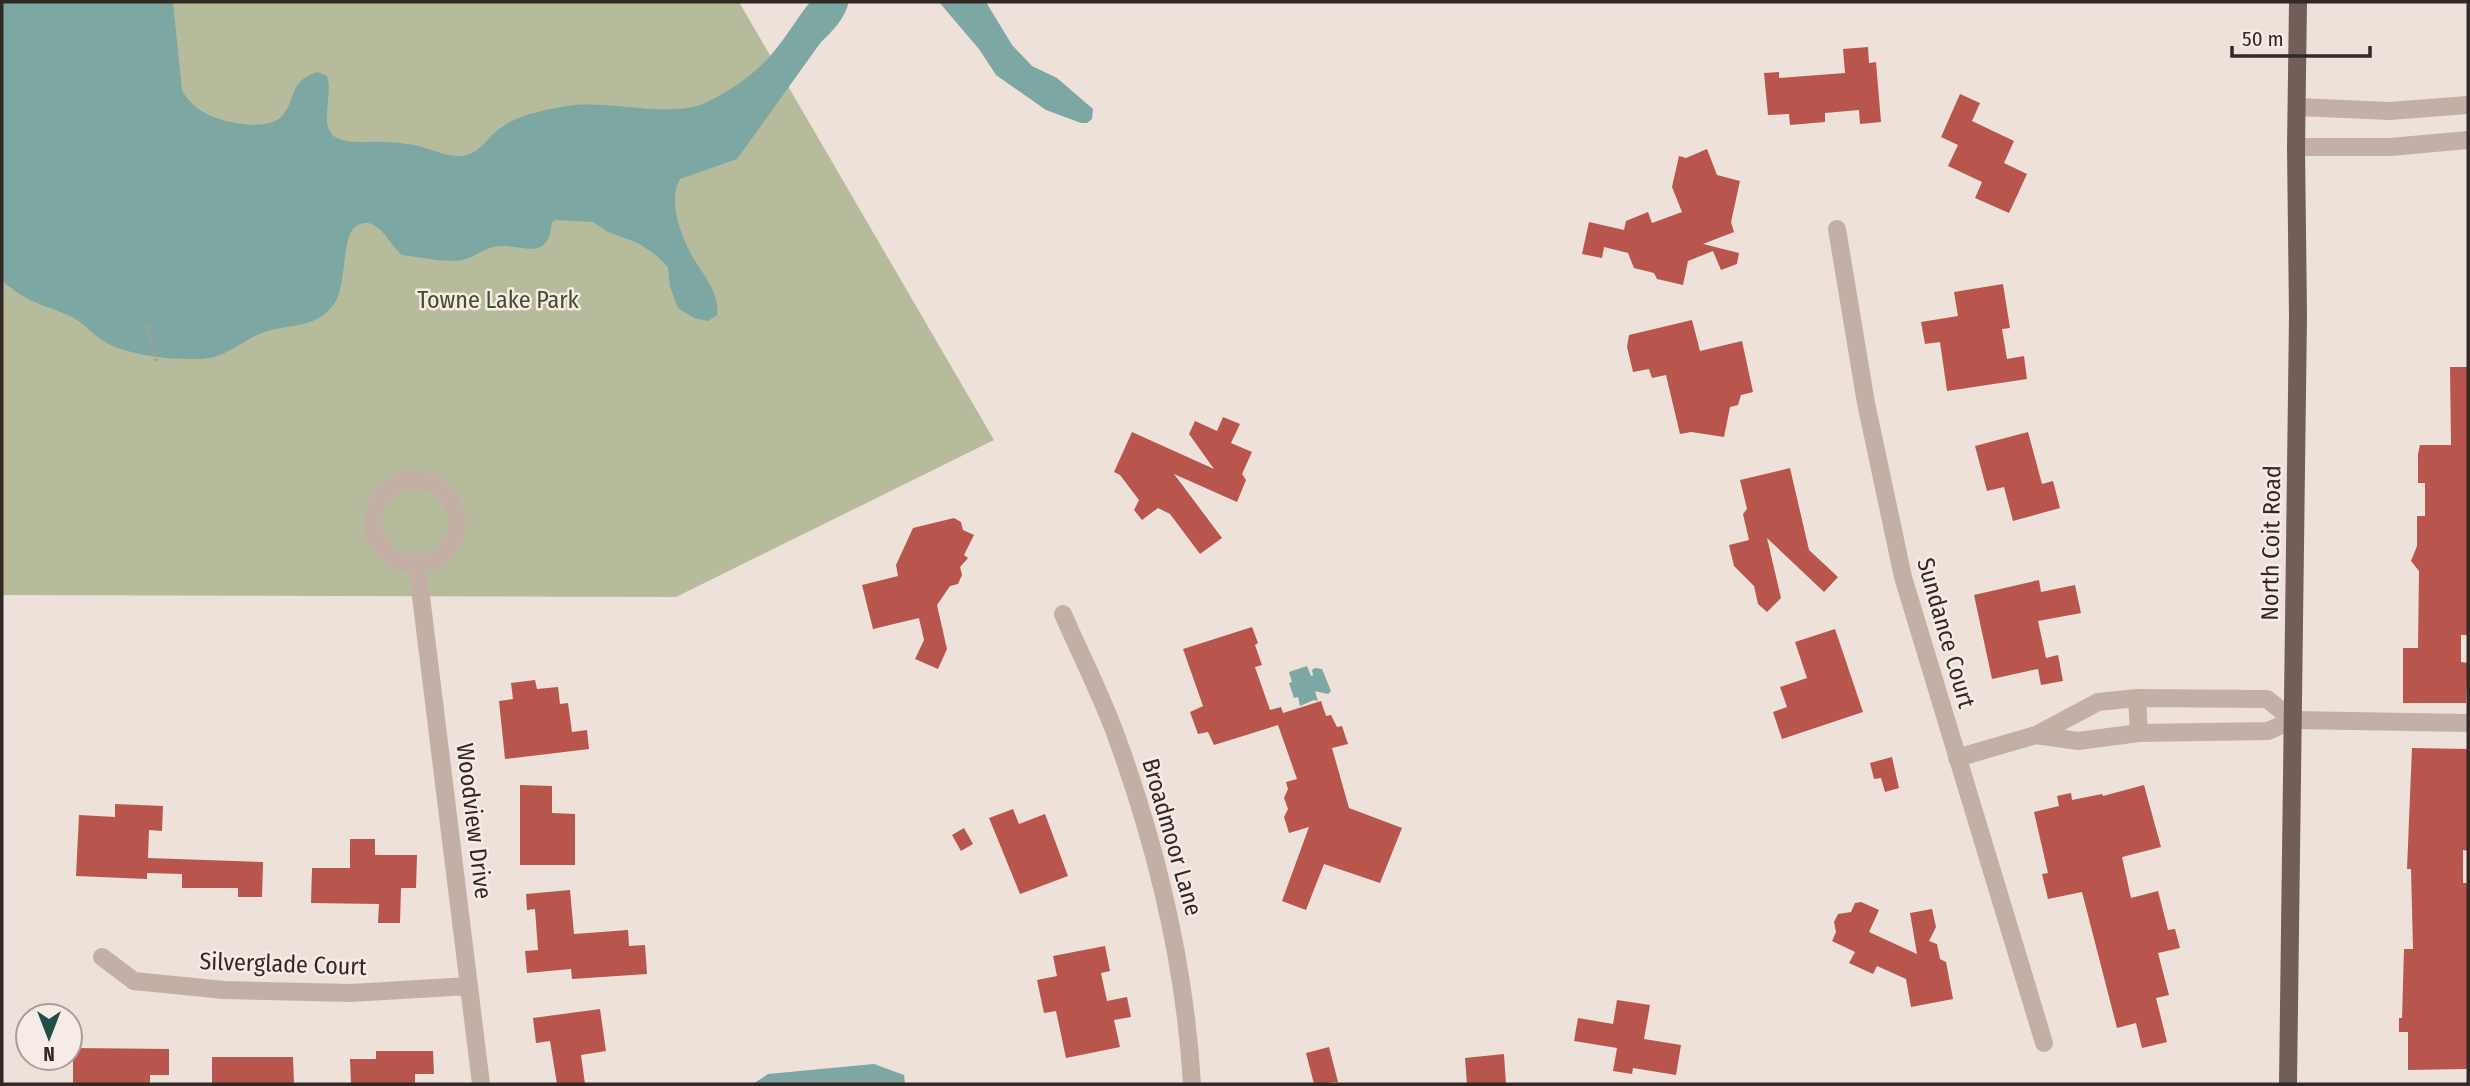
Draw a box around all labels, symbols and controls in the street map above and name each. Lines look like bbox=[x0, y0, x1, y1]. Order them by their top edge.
scale bar bbox=[2232, 14, 2370, 58]
text: 50 m bbox=[2242, 26, 2284, 52]
park label: Towne Lake Park bbox=[417, 286, 580, 314]
street label: North Coit Road bbox=[2256, 465, 2286, 621]
street label: Sundance Court bbox=[1911, 555, 1981, 711]
street label: Woodview Drive bbox=[451, 742, 497, 900]
street label: Broadmoor Lane bbox=[1136, 755, 1208, 919]
street label: Silverglade Court bbox=[199, 947, 367, 981]
north arrow bbox=[14, 1002, 84, 1072]
text: N bbox=[43, 1042, 55, 1065]

